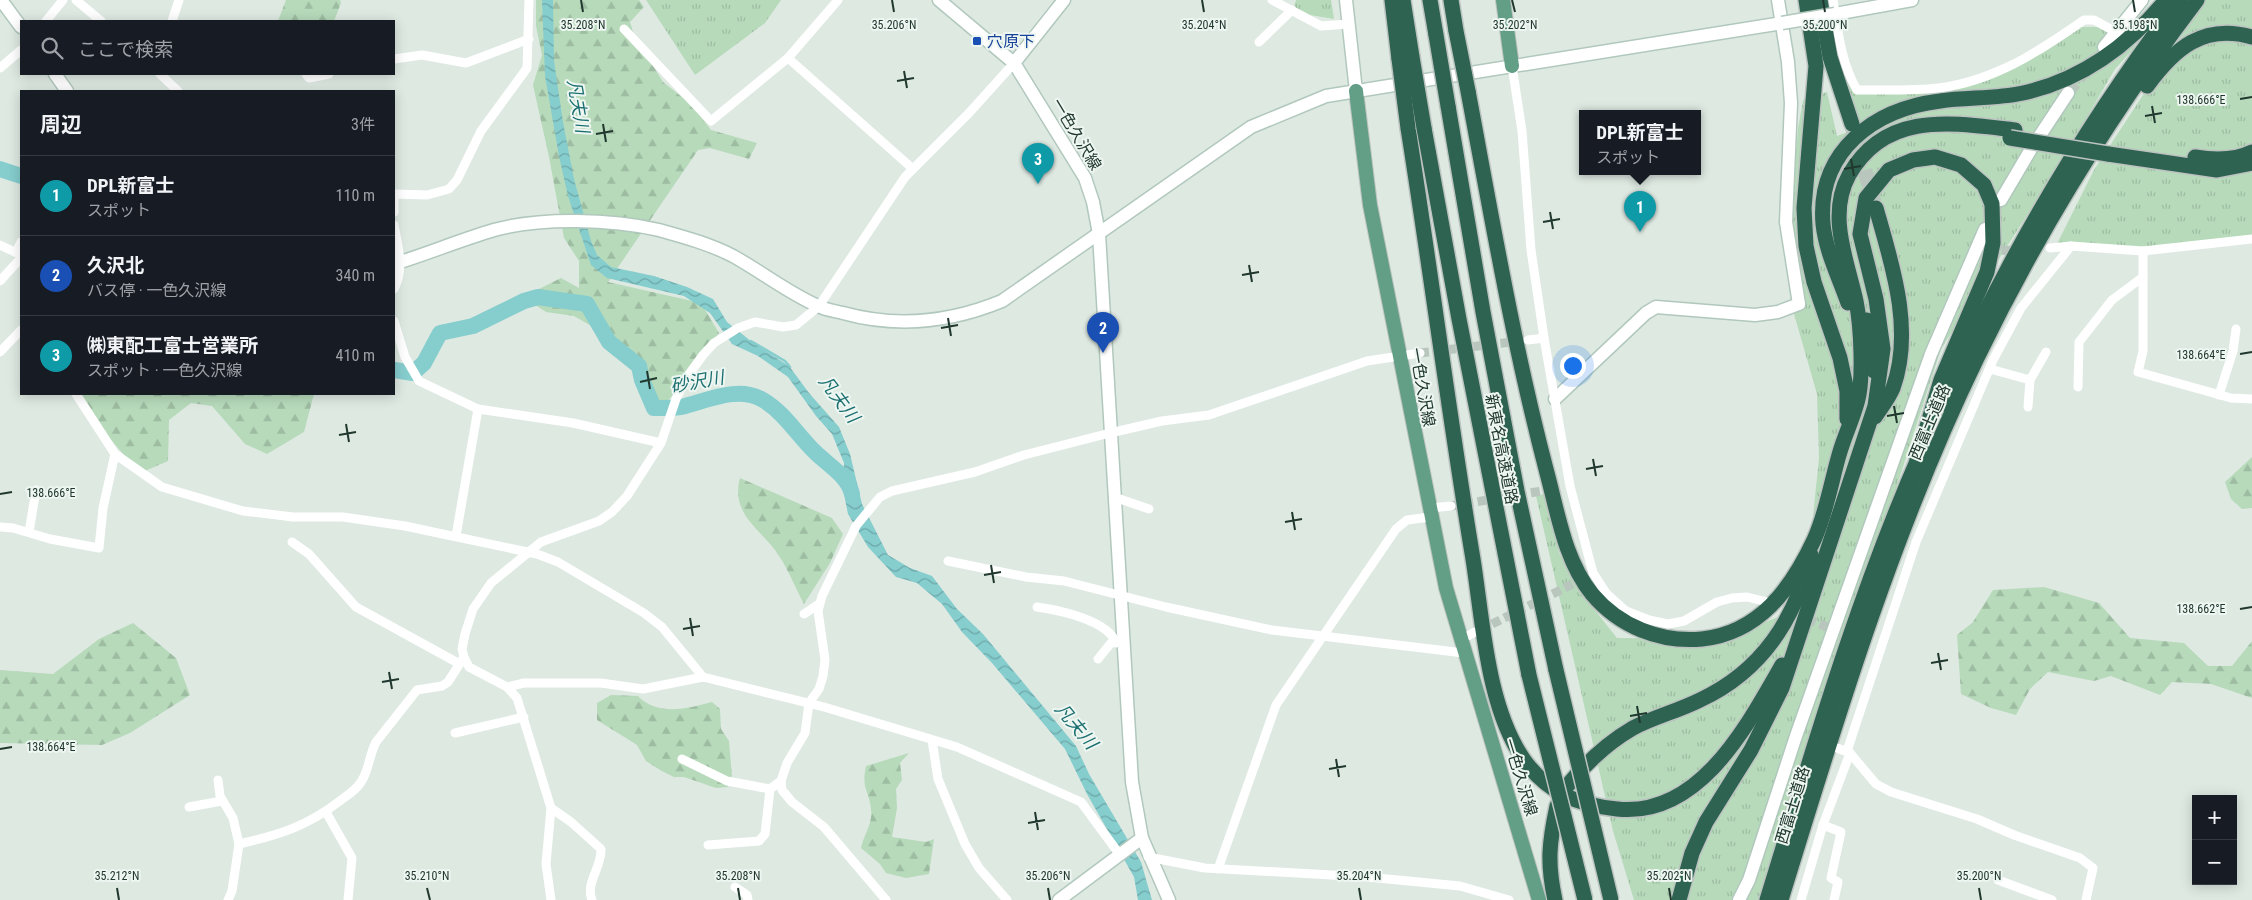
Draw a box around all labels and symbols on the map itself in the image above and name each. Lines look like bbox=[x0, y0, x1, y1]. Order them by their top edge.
text: 35.208°N bbox=[561, 18, 605, 32]
text: 35.206°N bbox=[872, 18, 916, 32]
text: 35.204°N bbox=[1182, 18, 1226, 32]
text: 35.202°N bbox=[1493, 18, 1537, 32]
text: 35.200°N bbox=[1803, 18, 1847, 32]
text: 35.198°N bbox=[2113, 18, 2157, 32]
place label: 穴原下 bbox=[987, 32, 1035, 51]
marker: 穴原下 bbox=[971, 35, 983, 47]
water label: 凡夫川 bbox=[563, 78, 594, 136]
text: 138.666°E bbox=[2176, 93, 2226, 107]
street label: 一色久沢線 bbox=[1048, 95, 1105, 173]
pin: 3 bbox=[1022, 143, 1054, 184]
pin: 1 bbox=[1624, 191, 1656, 232]
pin: 2 bbox=[1087, 312, 1119, 353]
street label: 一色久沢線 bbox=[1406, 346, 1439, 428]
text: 138.664°E bbox=[2176, 348, 2226, 362]
your location bbox=[1560, 353, 1586, 379]
water label: 砂沢川 bbox=[669, 366, 727, 397]
water label: 凡夫川 bbox=[815, 371, 865, 428]
street label: 西富士道路 bbox=[1905, 382, 1954, 463]
street label: 新東名高速道路 bbox=[1481, 392, 1522, 506]
text: 138.666°E bbox=[26, 486, 76, 500]
text: 138.662°E bbox=[2176, 602, 2226, 616]
water label: 凡夫川 bbox=[1051, 698, 1103, 755]
street label: 一色久沢線 bbox=[1500, 736, 1541, 818]
text: 138.664°E bbox=[26, 740, 76, 754]
street label: 西富士道路 bbox=[1772, 764, 1813, 846]
text: 35.212°N bbox=[95, 869, 139, 883]
text: 35.210°N bbox=[405, 869, 449, 883]
text: 35.208°N bbox=[716, 869, 760, 883]
text: 35.206°N bbox=[1026, 869, 1070, 883]
text: 35.204°N bbox=[1337, 869, 1381, 883]
text: 35.202°N bbox=[1647, 869, 1691, 883]
text: 35.200°N bbox=[1957, 869, 2001, 883]

